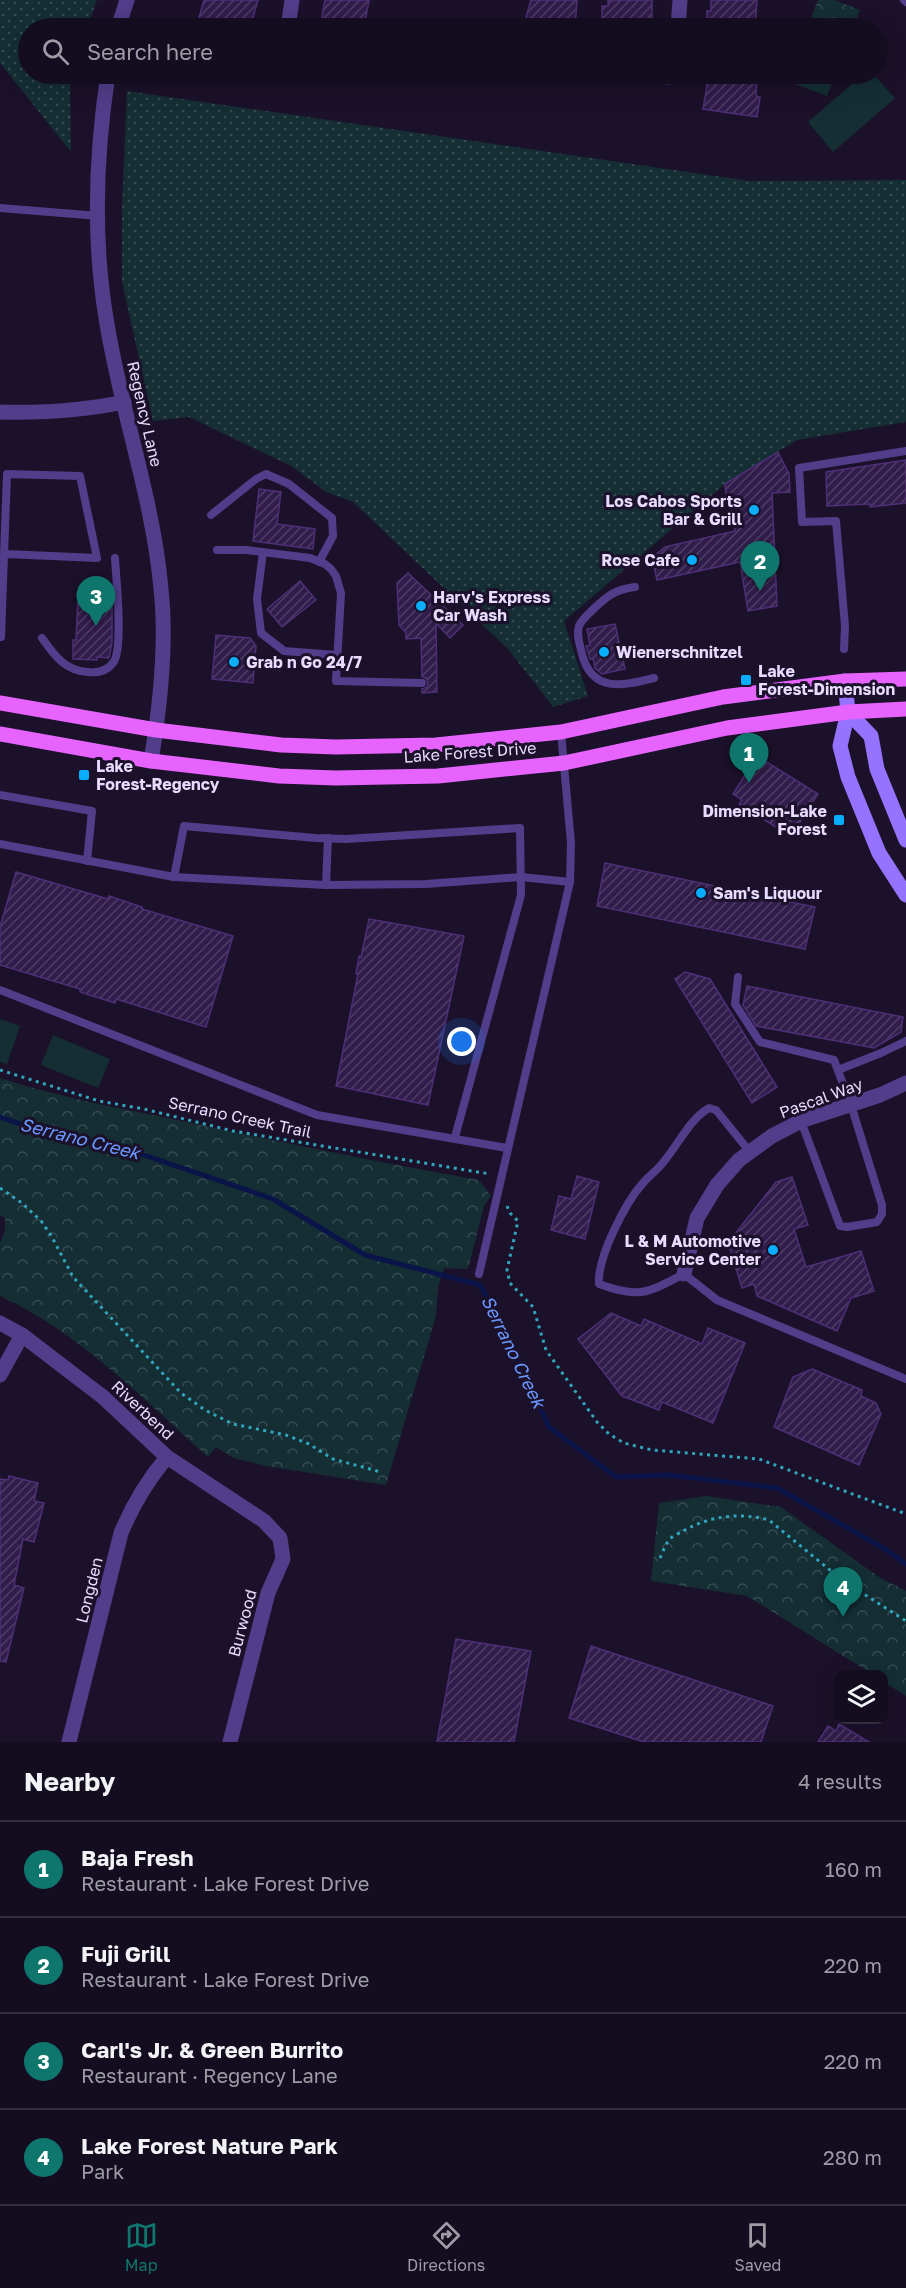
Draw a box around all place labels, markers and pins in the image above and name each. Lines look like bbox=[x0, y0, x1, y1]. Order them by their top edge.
place label: Los Cabos Sports Bar & Grill bbox=[605, 491, 743, 529]
marker: Los Cabos Sports Bar & Grill bbox=[747, 503, 761, 517]
pin: 2 bbox=[740, 542, 780, 591]
place label: Rose Cafe bbox=[601, 550, 680, 570]
marker: Rose Cafe bbox=[685, 553, 699, 567]
pin: 3 bbox=[76, 576, 116, 626]
place label: Harv's Express Car Wash bbox=[433, 587, 551, 625]
marker: Harv's Express Car Wash bbox=[414, 599, 428, 613]
place label: Wienerschnitzel bbox=[616, 642, 743, 662]
marker: Wienerschnitzel bbox=[597, 645, 611, 659]
place label: Grab n Go 24/7 bbox=[246, 652, 362, 672]
marker: Grab n Go 24/7 bbox=[227, 655, 241, 669]
place label: Lake Forest-Dimension bbox=[758, 661, 895, 699]
marker: Lake Forest-Dimension bbox=[739, 673, 753, 687]
pin: 1 bbox=[730, 734, 768, 783]
place label: Lake Forest-Regency bbox=[96, 756, 220, 794]
marker: Lake Forest-Regency bbox=[77, 768, 91, 782]
place label: Dimension-Lake Forest bbox=[702, 801, 827, 839]
marker: Dimension-Lake Forest bbox=[832, 813, 846, 827]
place label: Sam's Liquour bbox=[713, 883, 822, 903]
marker: Sam's Liquour bbox=[694, 886, 708, 900]
place label: L & M Automotive Service Center bbox=[625, 1231, 761, 1269]
marker: L & M Automotive Service Center bbox=[766, 1243, 780, 1257]
pin: 4 bbox=[824, 1568, 862, 1617]

